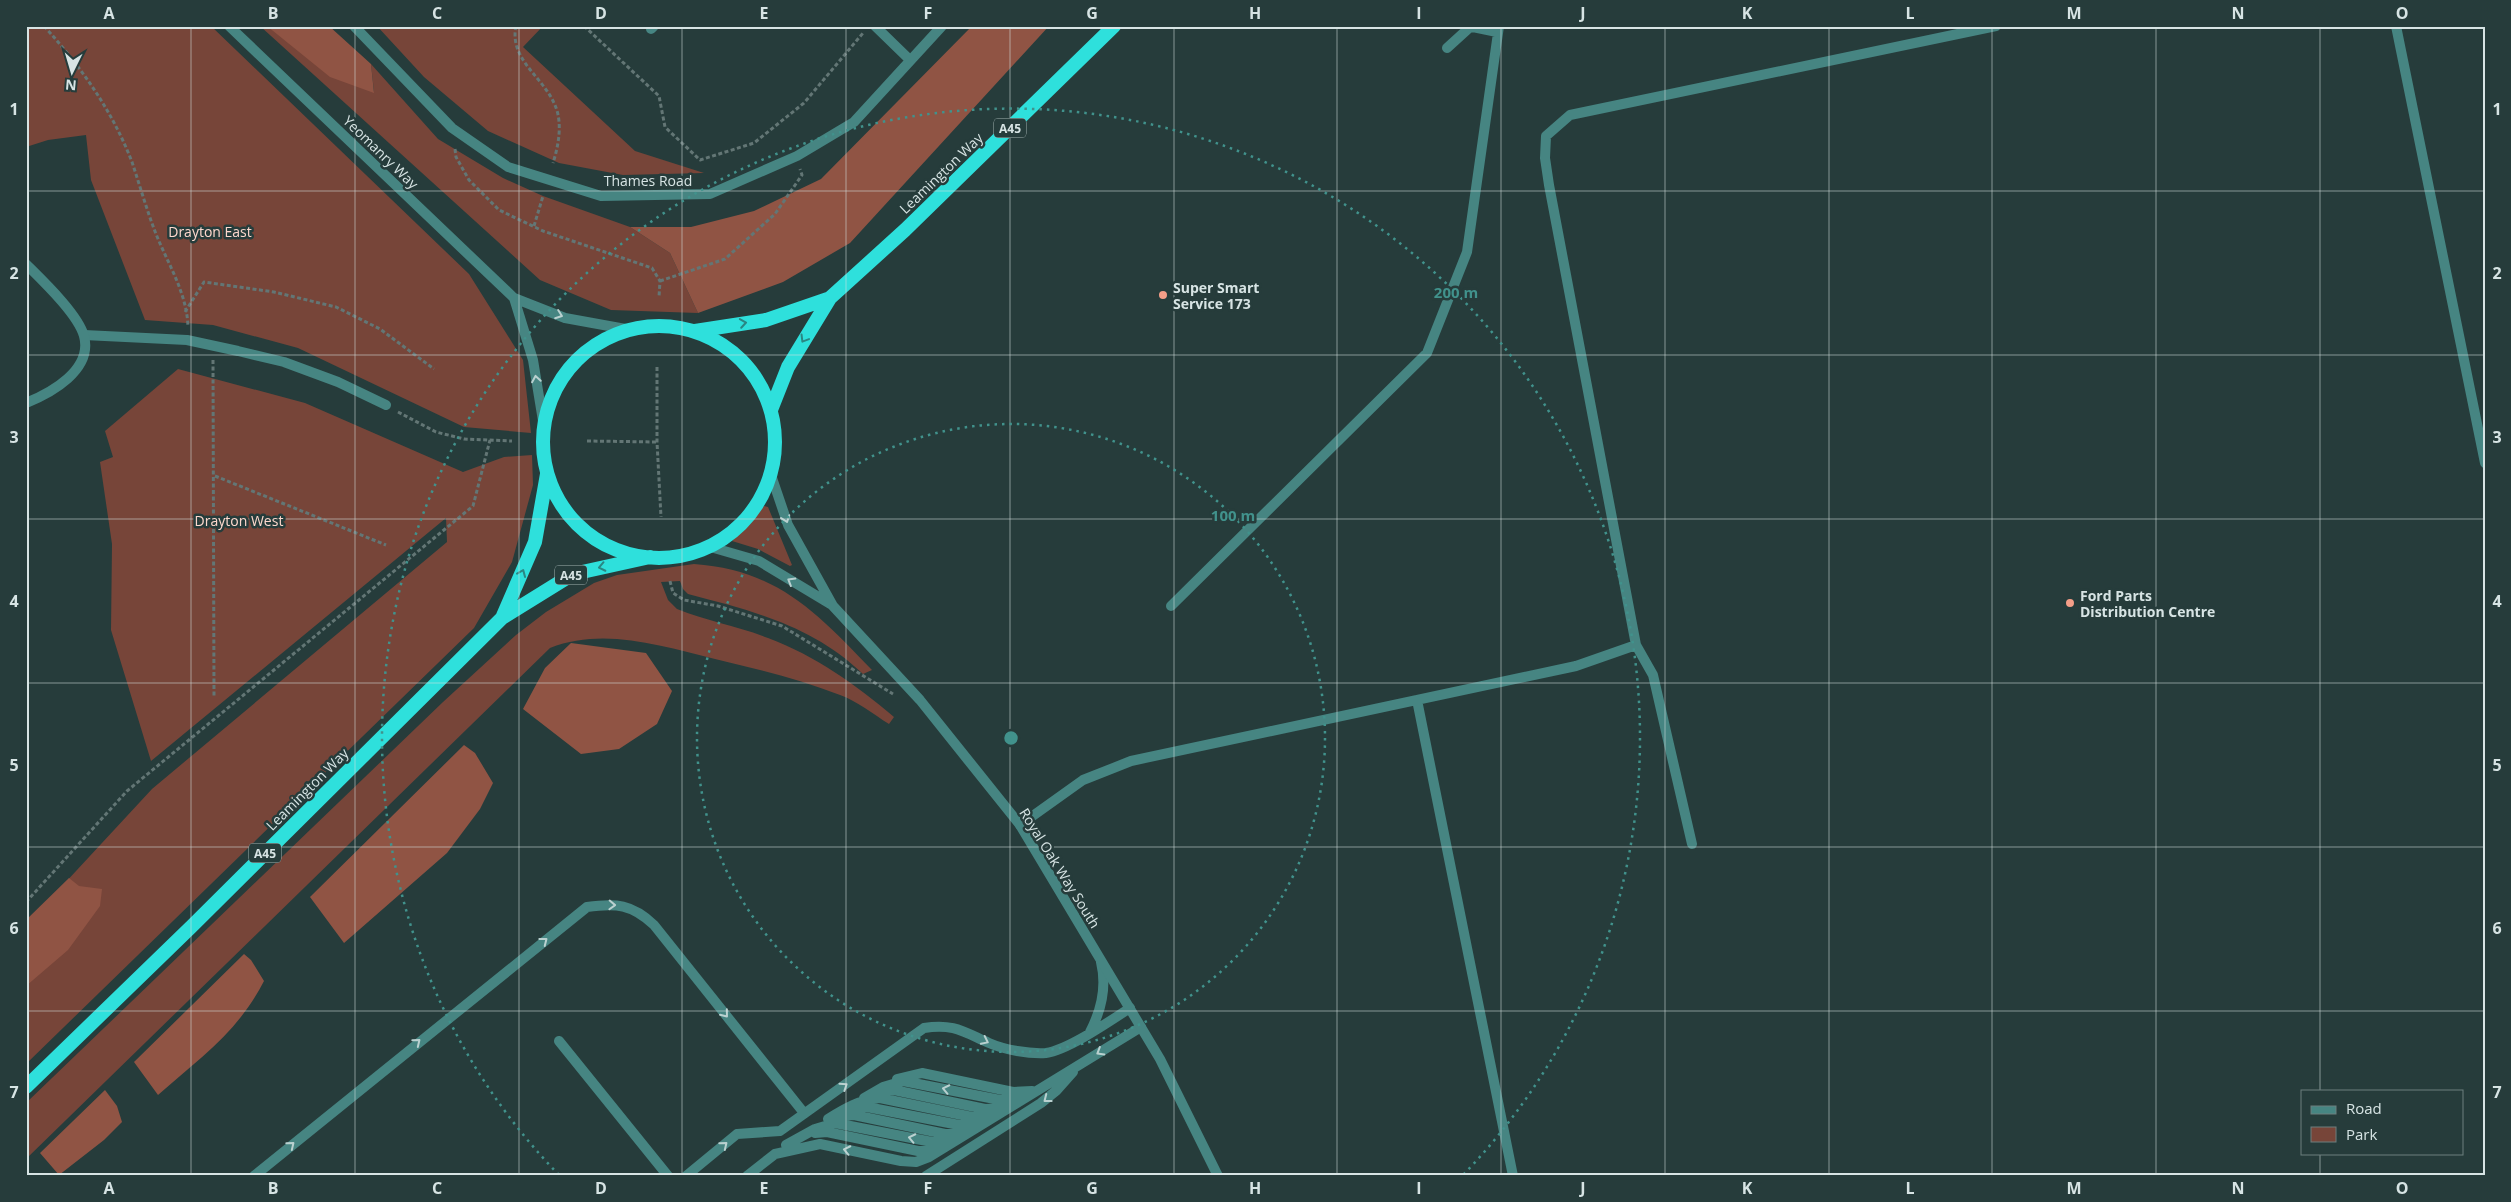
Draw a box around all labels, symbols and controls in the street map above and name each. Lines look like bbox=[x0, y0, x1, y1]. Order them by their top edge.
text: A bbox=[103, 2, 115, 24]
text: B bbox=[268, 2, 278, 24]
text: C bbox=[432, 2, 442, 24]
text: D bbox=[595, 2, 607, 24]
text: E bbox=[760, 2, 769, 24]
text: F bbox=[924, 2, 932, 24]
text: G bbox=[1086, 2, 1098, 24]
text: H bbox=[1249, 2, 1261, 24]
text: I bbox=[1416, 2, 1422, 24]
text: J bbox=[1578, 2, 1586, 24]
text: K bbox=[1742, 2, 1753, 24]
text: L bbox=[1905, 2, 1915, 24]
text: M bbox=[2066, 2, 2082, 24]
text: N bbox=[2231, 2, 2245, 24]
text: O bbox=[2396, 2, 2408, 24]
north arrow bbox=[48, 48, 98, 98]
text: N bbox=[64, 75, 77, 95]
text: 1 bbox=[9, 98, 19, 120]
text: 1 bbox=[2492, 98, 2502, 120]
street label: Yeomanry Way bbox=[339, 111, 423, 193]
road number: A45 bbox=[994, 119, 1026, 138]
street label: Leamington Way bbox=[895, 128, 988, 218]
street label: Thames Road bbox=[604, 171, 692, 190]
park label: Drayton East bbox=[168, 222, 252, 241]
text: 2 bbox=[9, 262, 19, 284]
text: 2 bbox=[2492, 262, 2502, 284]
place label: Super Smart Service 173 bbox=[1173, 278, 1259, 313]
text: 200 m bbox=[1434, 282, 1478, 302]
marker: Super Smart Service 173 bbox=[1157, 289, 1169, 301]
one-way arrow bbox=[554, 309, 563, 319]
one-way arrow bbox=[739, 319, 747, 329]
one-way arrow bbox=[801, 334, 811, 343]
one-way arrow bbox=[531, 374, 541, 383]
text: 3 bbox=[9, 426, 19, 448]
text: 3 bbox=[2492, 426, 2502, 448]
text: 100 m bbox=[1211, 505, 1255, 525]
park label: Drayton West bbox=[195, 511, 283, 530]
one-way arrow bbox=[780, 514, 790, 522]
one-way arrow bbox=[598, 562, 607, 572]
road number: A45 bbox=[555, 566, 587, 584]
one-way arrow bbox=[515, 569, 526, 578]
one-way arrow bbox=[788, 577, 797, 587]
place label: Ford Parts Distribution Centre bbox=[2080, 586, 2215, 621]
text: 4 bbox=[9, 590, 19, 612]
text: 4 bbox=[2492, 590, 2502, 612]
marker: Ford Parts Distribution Centre bbox=[2064, 597, 2076, 609]
centre of rings bbox=[1002, 729, 1020, 747]
street label: Leamington Way bbox=[262, 743, 353, 834]
text: 5 bbox=[9, 754, 19, 776]
text: 5 bbox=[2492, 754, 2502, 776]
street label: Royal Oak Way South bbox=[1015, 804, 1105, 932]
road number: A45 bbox=[249, 844, 281, 862]
one-way arrow bbox=[608, 900, 616, 910]
text: 6 bbox=[9, 917, 19, 939]
text: 6 bbox=[2492, 917, 2502, 939]
one-way arrow bbox=[539, 938, 548, 947]
one-way arrow bbox=[720, 1008, 728, 1017]
one-way arrow bbox=[980, 1034, 989, 1045]
one-way arrow bbox=[412, 1039, 421, 1048]
one-way arrow bbox=[1096, 1046, 1105, 1056]
text: 7 bbox=[9, 1081, 19, 1103]
text: 7 bbox=[2492, 1081, 2502, 1103]
one-way arrow bbox=[838, 1083, 848, 1092]
one-way arrow bbox=[942, 1084, 951, 1095]
legend bbox=[2301, 1090, 2464, 1154]
one-way arrow bbox=[1043, 1093, 1052, 1102]
text: Road bbox=[2346, 1098, 2382, 1118]
text: Park bbox=[2346, 1124, 2377, 1144]
one-way arrow bbox=[907, 1133, 916, 1144]
one-way arrow bbox=[286, 1141, 295, 1150]
one-way arrow bbox=[718, 1143, 727, 1151]
one-way arrow bbox=[843, 1145, 851, 1156]
text: A bbox=[103, 1177, 115, 1199]
text: B bbox=[268, 1177, 278, 1199]
text: C bbox=[432, 1177, 442, 1199]
text: D bbox=[595, 1177, 607, 1199]
text: E bbox=[760, 1177, 769, 1199]
text: F bbox=[924, 1177, 932, 1199]
text: G bbox=[1086, 1177, 1098, 1199]
text: H bbox=[1249, 1177, 1261, 1199]
text: I bbox=[1416, 1177, 1422, 1199]
text: J bbox=[1578, 1177, 1586, 1199]
text: K bbox=[1742, 1177, 1753, 1199]
text: L bbox=[1905, 1177, 1915, 1199]
text: M bbox=[2066, 1177, 2082, 1199]
text: N bbox=[2231, 1177, 2245, 1199]
text: O bbox=[2396, 1177, 2408, 1199]

